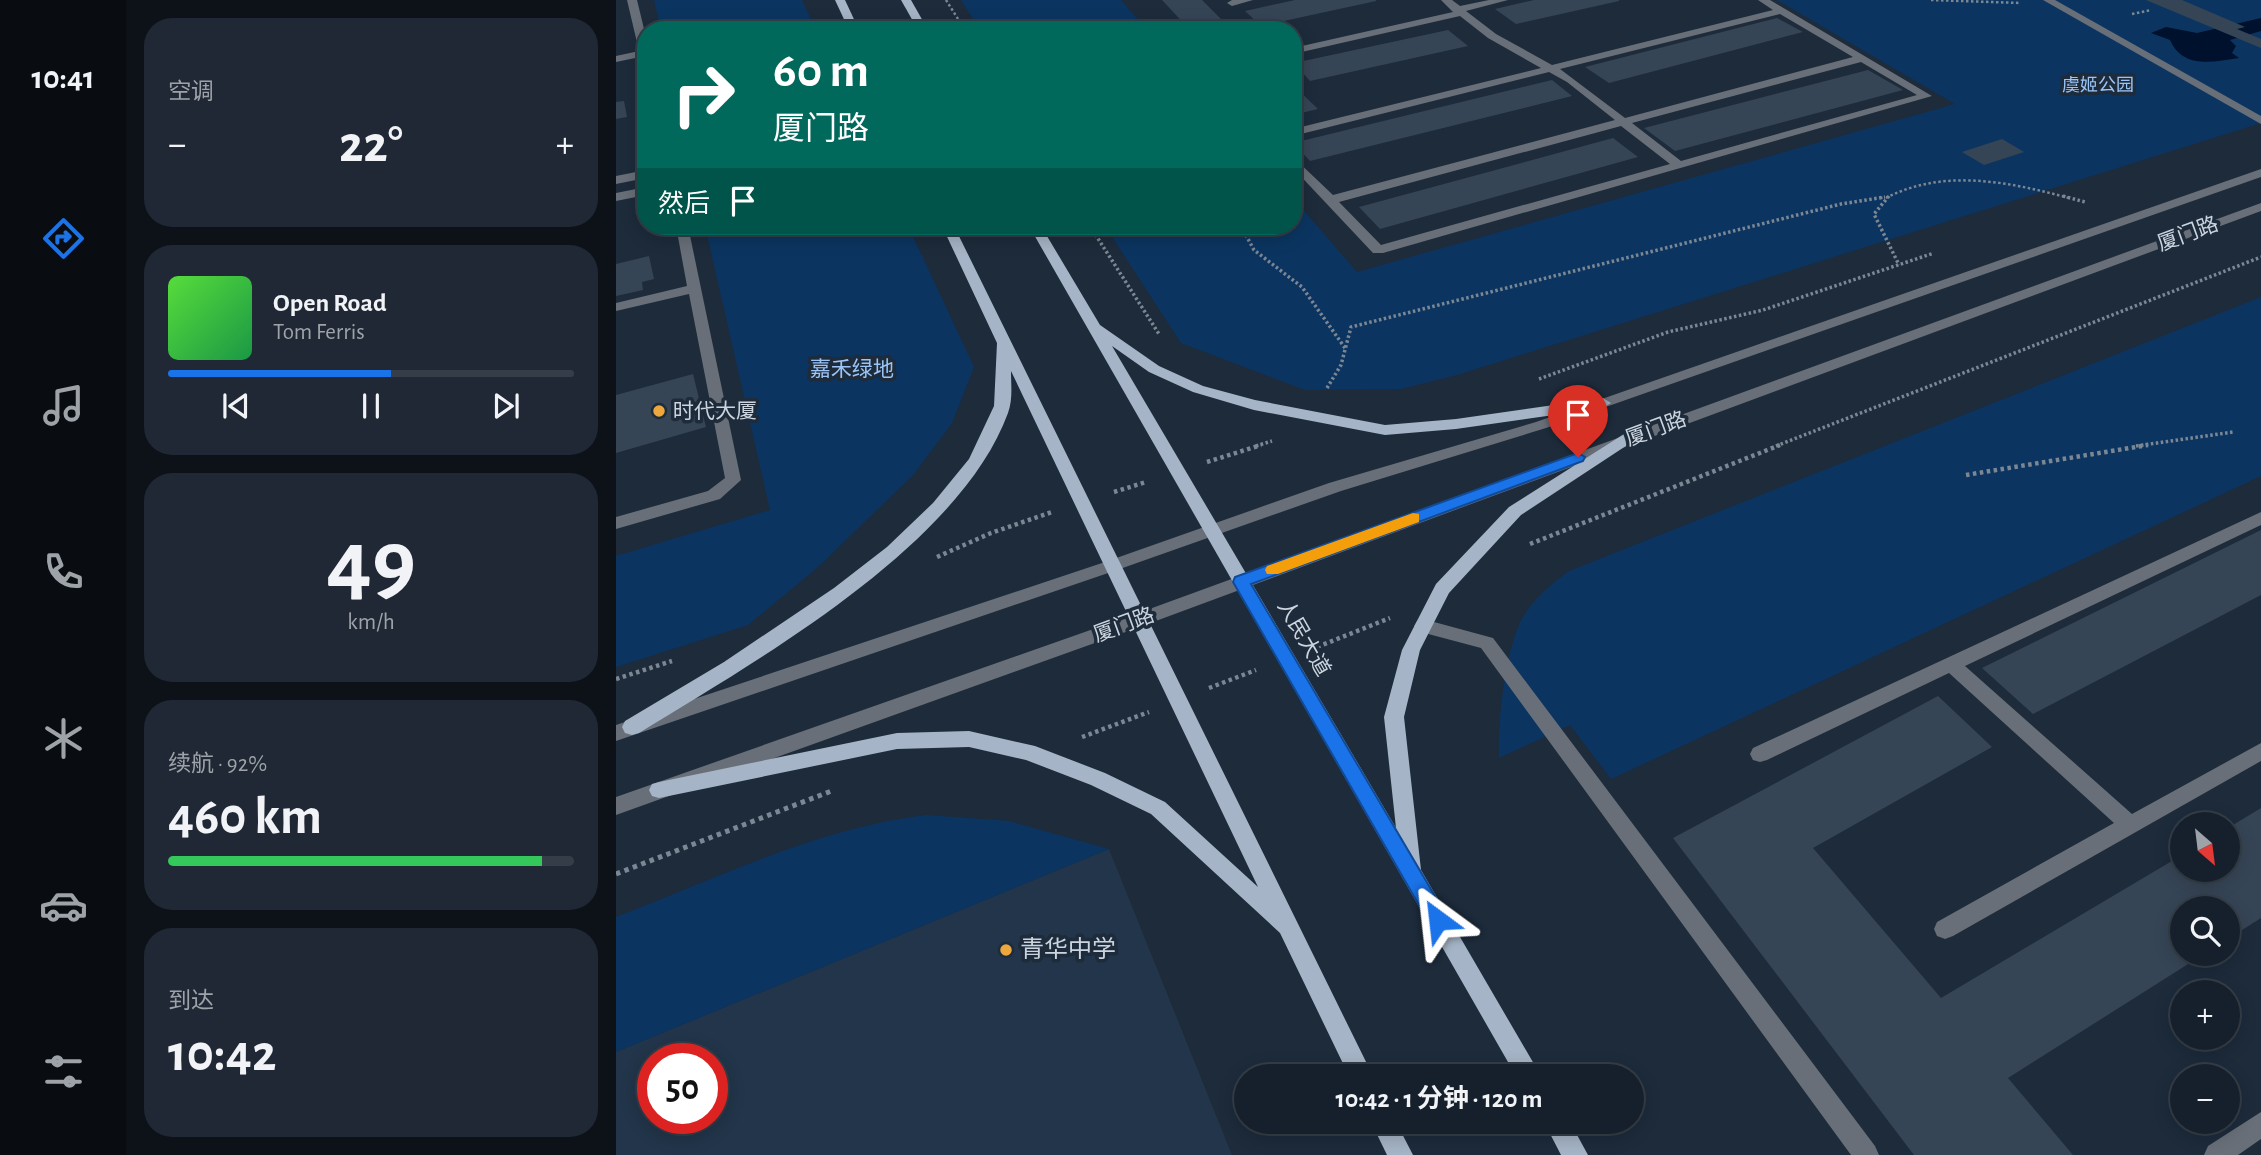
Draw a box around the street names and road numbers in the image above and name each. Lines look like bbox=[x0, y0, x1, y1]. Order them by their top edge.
street label: 厦门路 bbox=[2154, 212, 2221, 255]
street label: 厦门路 bbox=[1622, 407, 1689, 450]
street label: 人民大道 bbox=[1274, 596, 1335, 680]
street label: 厦门路 bbox=[1090, 603, 1157, 646]

